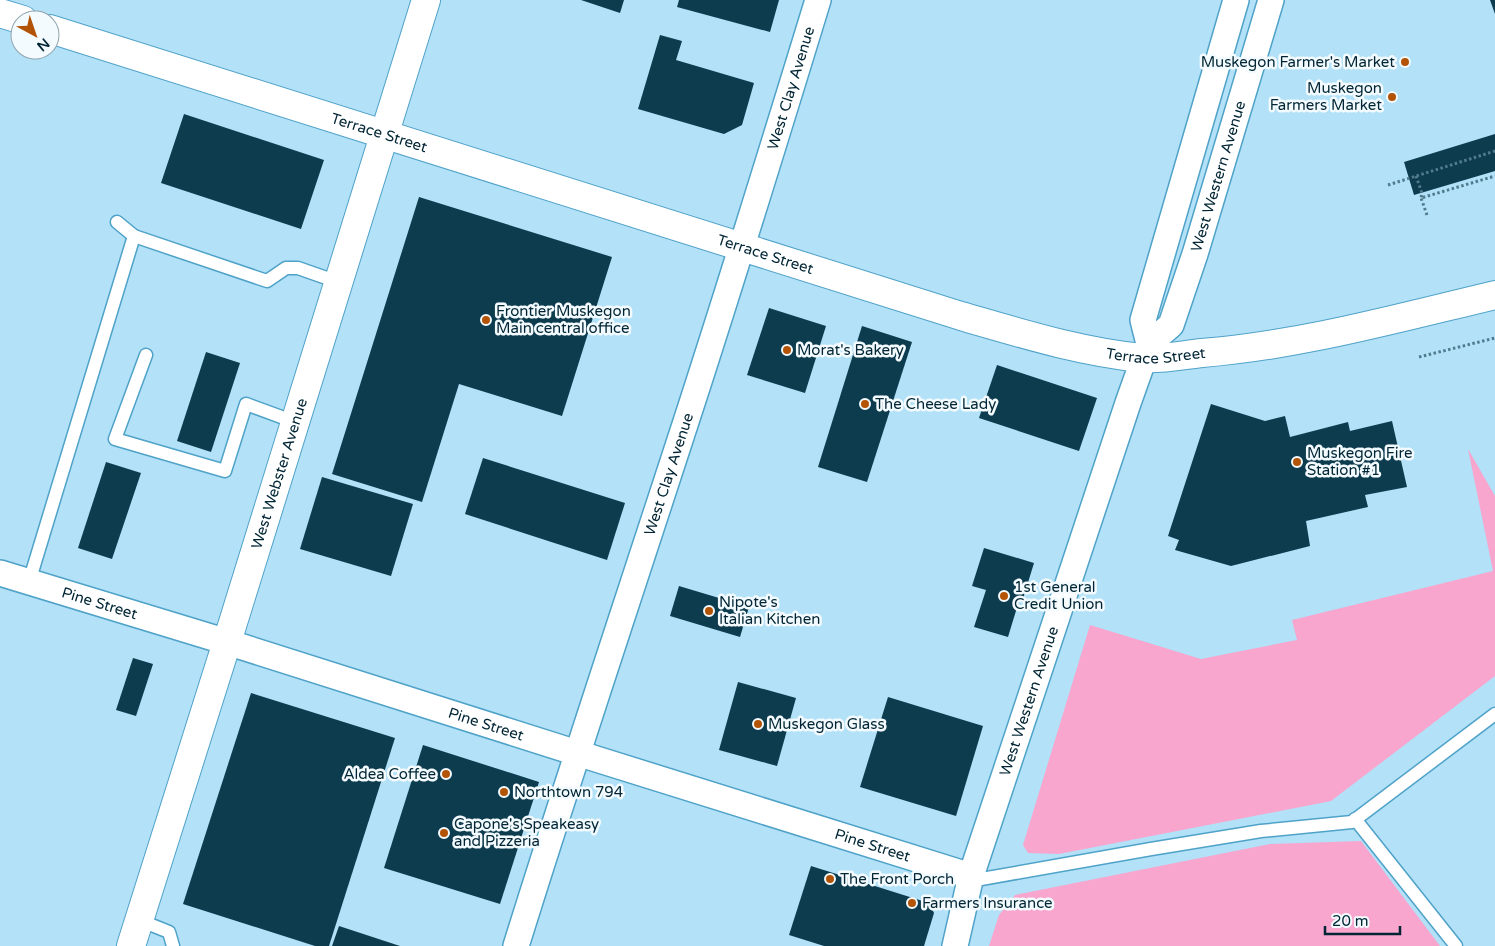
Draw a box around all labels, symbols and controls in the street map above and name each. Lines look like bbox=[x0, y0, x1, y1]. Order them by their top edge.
north arrow bbox=[10, 10, 60, 60]
street label: West Clay Avenue bbox=[764, 24, 818, 152]
text: N bbox=[33, 34, 53, 55]
place label: Muskegon Farmer's Market bbox=[1201, 53, 1395, 71]
marker: Muskegon Farmer's Market bbox=[1399, 56, 1411, 68]
place label: Muskegon Farmers Market bbox=[1270, 79, 1382, 114]
marker: Muskegon Farmers Market bbox=[1386, 91, 1398, 103]
street label: West Western Avenue bbox=[1187, 99, 1249, 254]
street label: Terrace Street bbox=[329, 109, 430, 156]
street label: Terrace Street bbox=[715, 231, 816, 278]
place label: Frontier Muskegon Main central office bbox=[496, 302, 631, 337]
marker: Frontier Muskegon Main central office bbox=[480, 314, 492, 326]
place label: Morat's Bakery bbox=[797, 341, 904, 359]
marker: Morat's Bakery bbox=[781, 344, 793, 356]
street label: Terrace Street bbox=[1105, 344, 1206, 368]
place label: The Cheese Lady bbox=[875, 395, 996, 413]
street label: West Webster Avenue bbox=[247, 396, 311, 551]
marker: The Cheese Lady bbox=[859, 398, 871, 410]
street label: West Clay Avenue bbox=[640, 411, 697, 538]
place label: Muskegon Fire Station #1 bbox=[1307, 444, 1412, 479]
marker: Muskegon Fire Station #1 bbox=[1291, 456, 1303, 468]
place label: 1st General Credit Union bbox=[1014, 578, 1103, 613]
street label: Pine Street bbox=[59, 583, 140, 623]
marker: 1st General Credit Union bbox=[998, 590, 1010, 602]
place label: Nipote's Italian Kitchen bbox=[719, 593, 820, 628]
marker: Nipote's Italian Kitchen bbox=[703, 605, 715, 617]
street label: West Western Avenue bbox=[996, 624, 1062, 778]
street label: Pine Street bbox=[446, 704, 526, 745]
place label: Muskegon Glass bbox=[768, 715, 885, 733]
marker: Muskegon Glass bbox=[752, 718, 764, 730]
place label: Aldea Coffee bbox=[343, 765, 436, 783]
marker: Aldea Coffee bbox=[440, 768, 452, 780]
place label: Northtown 794 bbox=[514, 783, 623, 801]
marker: Northtown 794 bbox=[498, 786, 510, 798]
place label: Capone's Speakeasy and Pizzeria bbox=[454, 815, 599, 850]
street label: Pine Street bbox=[833, 825, 913, 866]
marker: Capone's Speakeasy and Pizzeria bbox=[438, 827, 450, 839]
place label: The Front Porch bbox=[840, 870, 954, 888]
marker: The Front Porch bbox=[824, 873, 836, 885]
place label: Farmers Insurance bbox=[922, 894, 1053, 912]
marker: Farmers Insurance bbox=[906, 897, 918, 909]
scale bar bbox=[1325, 904, 1400, 936]
text: 20 m bbox=[1332, 912, 1369, 930]

